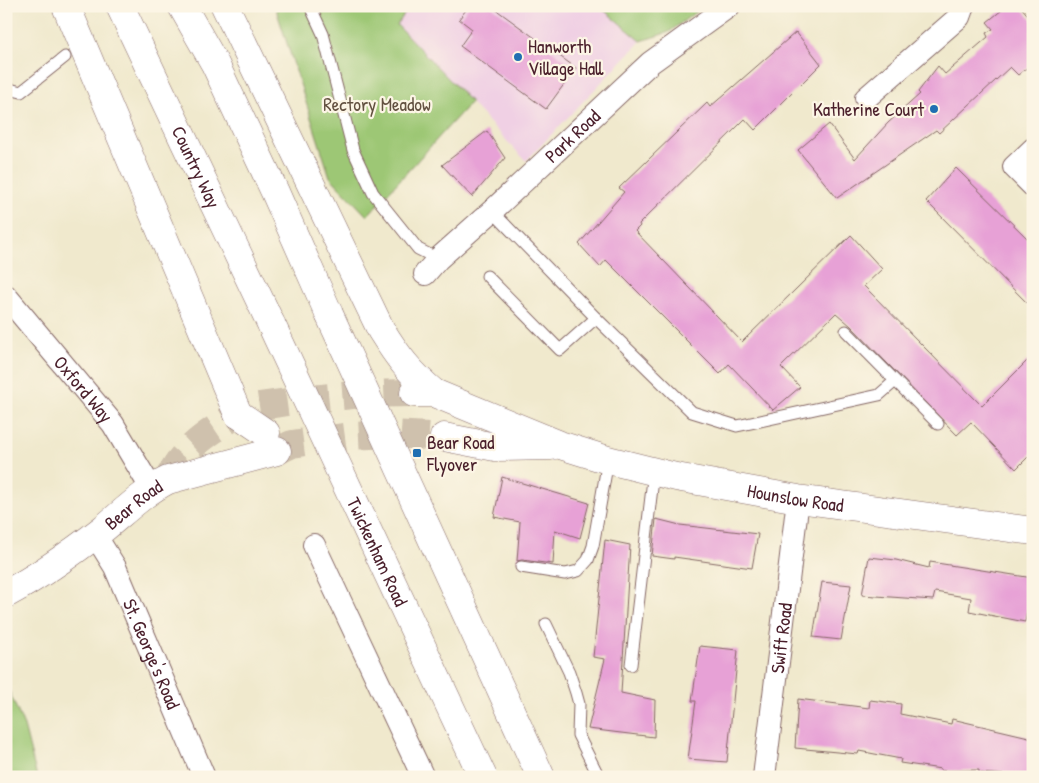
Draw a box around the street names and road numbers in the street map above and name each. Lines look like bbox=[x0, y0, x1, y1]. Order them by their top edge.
street label: Park Road bbox=[539, 103, 606, 168]
street label: Country Way bbox=[166, 122, 227, 212]
street label: Oxford Way bbox=[48, 350, 119, 428]
street label: Bear Road bbox=[99, 473, 168, 536]
street label: Hounslow Road bbox=[745, 477, 846, 518]
street label: Twickenham Road bbox=[341, 493, 414, 611]
street label: St. George's Road bbox=[117, 595, 187, 713]
street label: Swift Road bbox=[764, 601, 798, 675]

